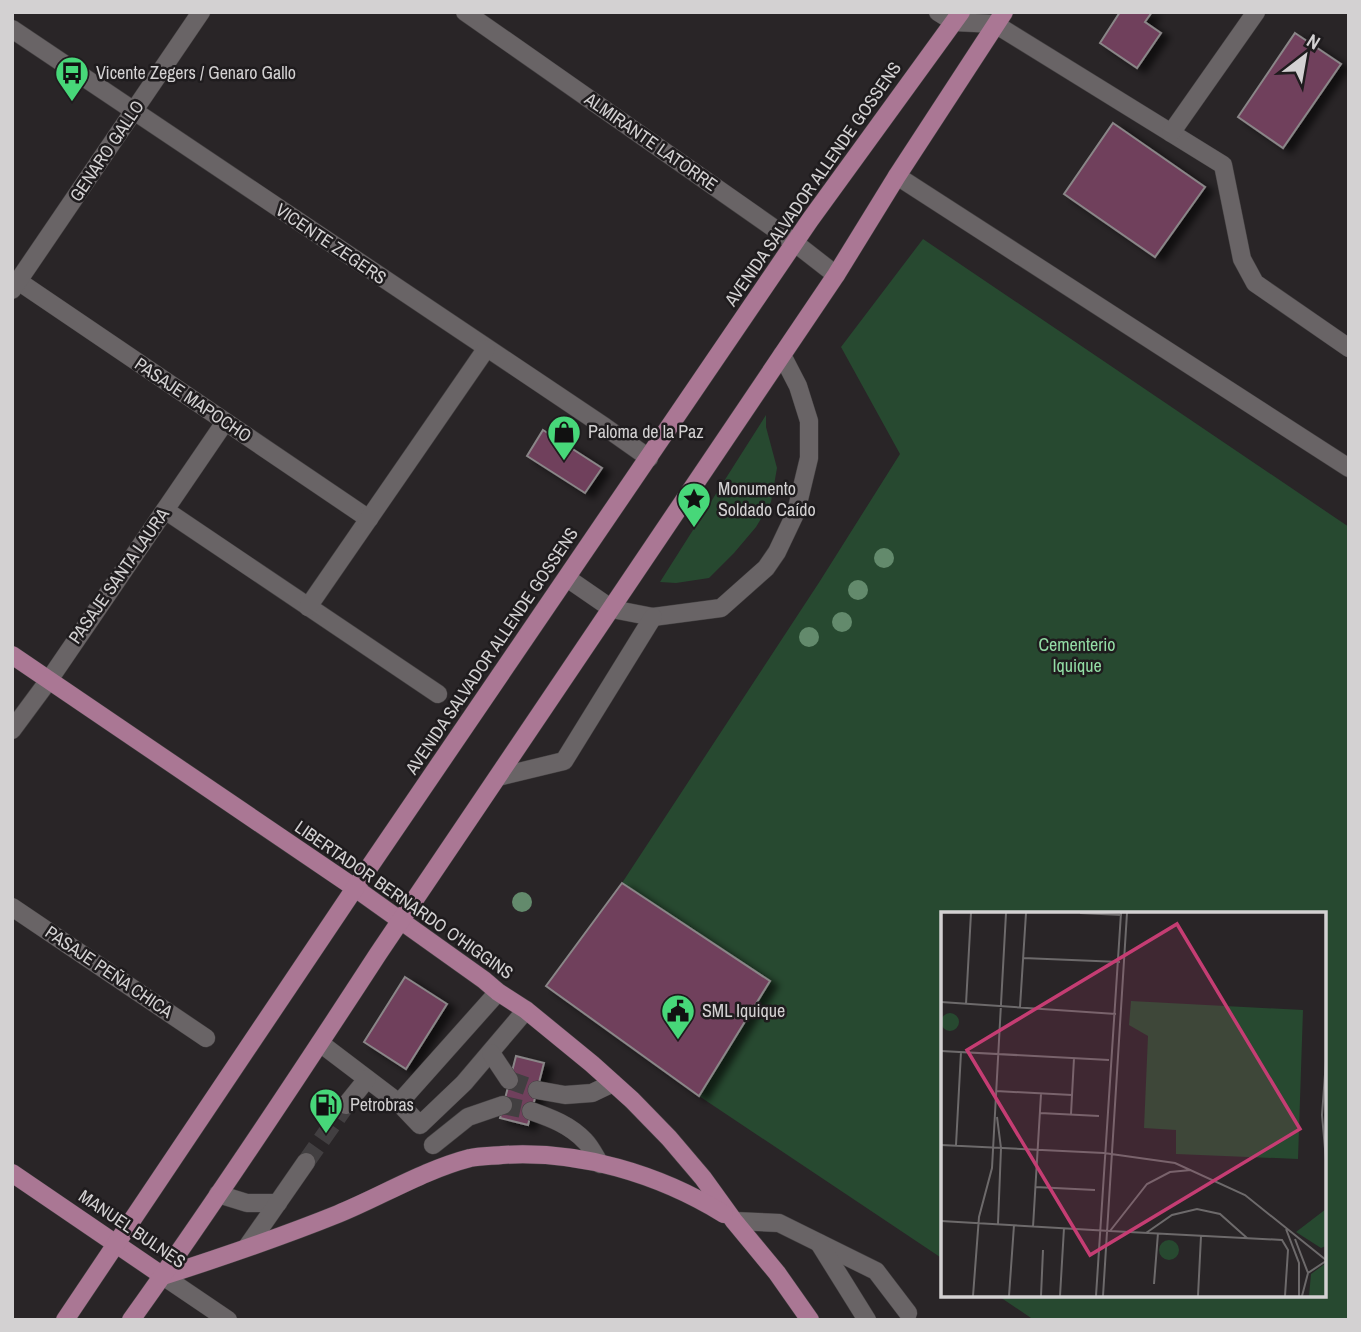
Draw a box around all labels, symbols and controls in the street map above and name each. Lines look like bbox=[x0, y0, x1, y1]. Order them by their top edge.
north arrow bbox=[1270, 21, 1340, 91]
text: N bbox=[1302, 27, 1325, 55]
bus stop icon: Vicente Zegers / Genaro Gallo bbox=[53, 54, 91, 103]
street label: AVENIDA SALVADOR ALLENDE GOSSENS bbox=[718, 56, 907, 312]
place label: Vicente Zegers / Genaro Gallo bbox=[96, 60, 296, 85]
street label: ALMIRANTE LATORRE bbox=[579, 86, 723, 197]
street label: GENARO GALLO bbox=[63, 95, 150, 206]
street label: VICENTE ZEGERS bbox=[271, 197, 392, 290]
street label: PASAJE MAPOCHO bbox=[130, 351, 257, 448]
shop icon: Paloma de la Paz bbox=[545, 413, 583, 462]
place label: Paloma de la Paz bbox=[588, 419, 704, 444]
place label: Monumento Soldado Caído bbox=[718, 476, 816, 522]
place icon: Monumento Soldado Caído bbox=[675, 480, 713, 529]
street label: PASAJE SANTA LAURA bbox=[62, 503, 175, 649]
street label: AVENIDA SALVADOR ALLENDE GOSSENS bbox=[399, 522, 584, 780]
park label: Cementerio Iquique bbox=[1038, 632, 1116, 678]
street label: LIBERTADOR BERNARDO O'HIGGINS bbox=[290, 814, 519, 985]
inset map bbox=[941, 912, 1326, 1297]
street label: PASAJE PEÑA CHICA bbox=[41, 920, 178, 1024]
public building icon: SML Iquique bbox=[659, 992, 697, 1041]
place label: SML Iquique bbox=[702, 998, 785, 1023]
fuel station icon: Petrobras bbox=[307, 1086, 345, 1135]
place label: Petrobras bbox=[350, 1092, 414, 1117]
street label: MANUEL BULNES bbox=[74, 1184, 191, 1274]

